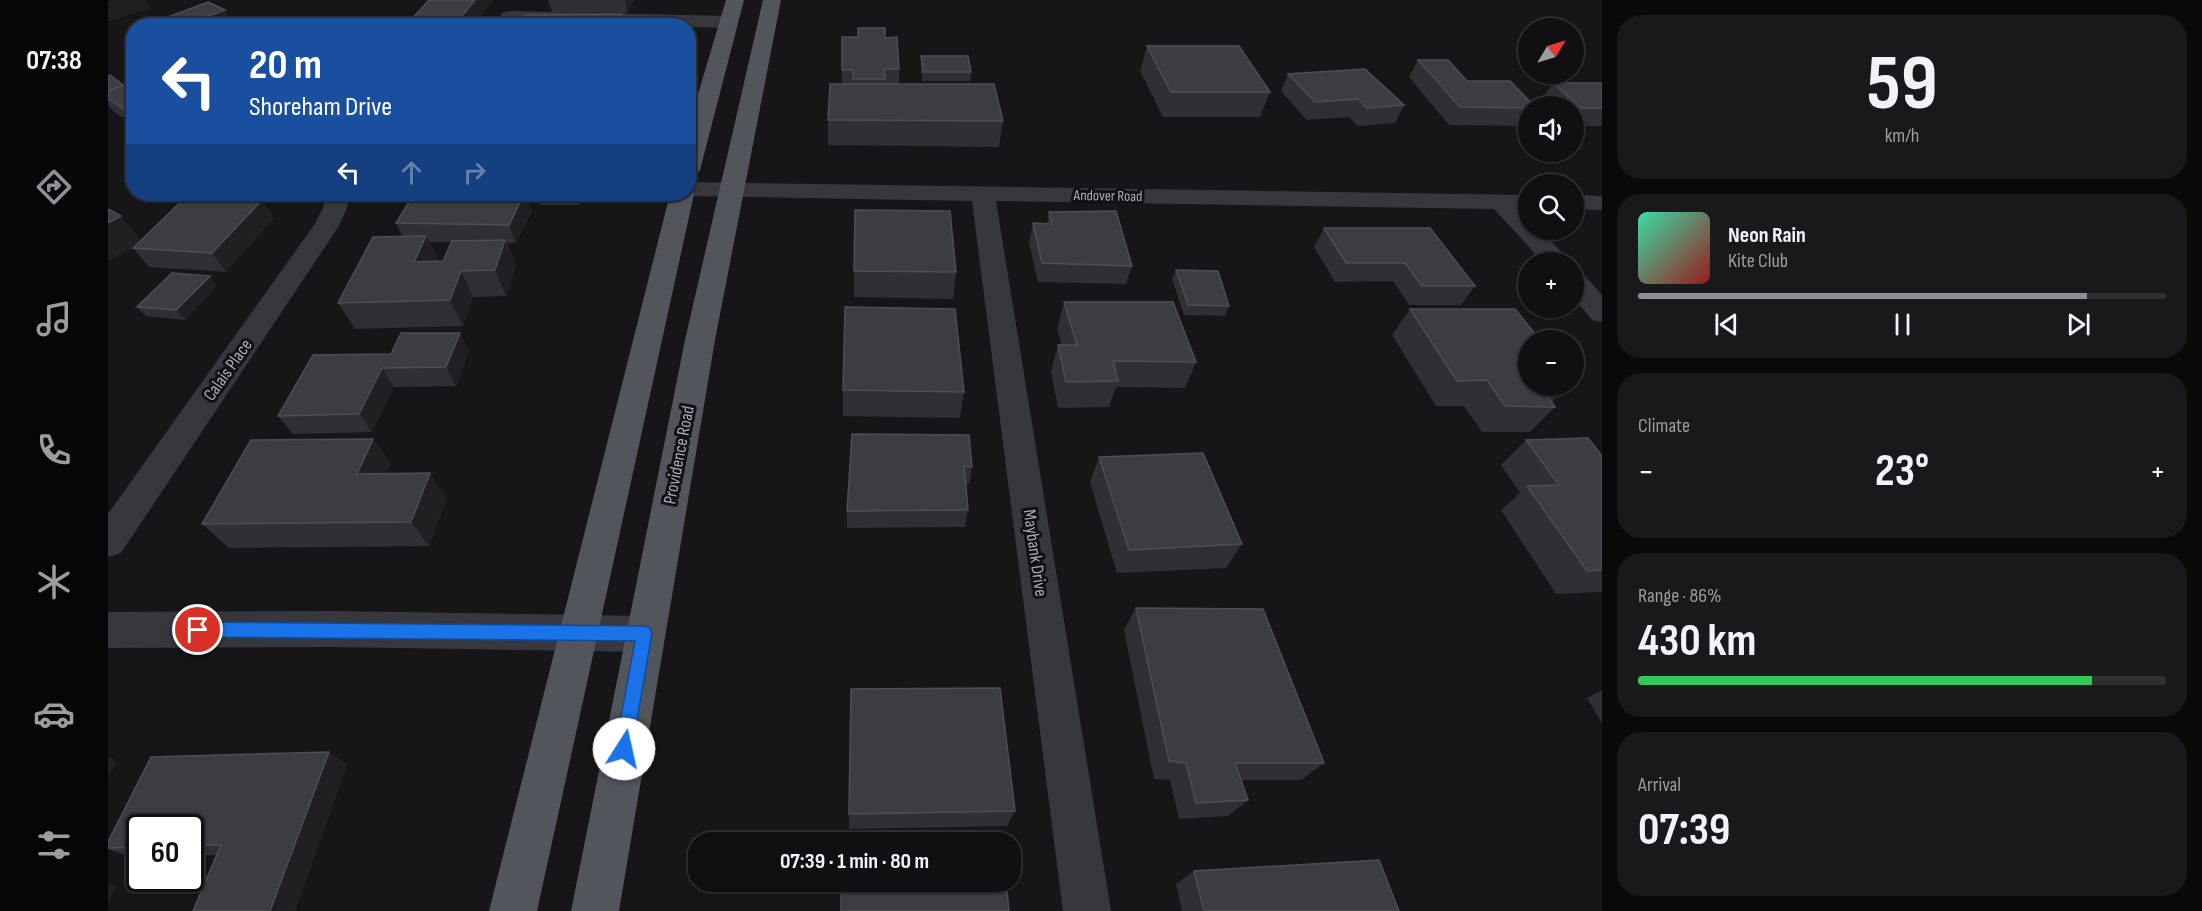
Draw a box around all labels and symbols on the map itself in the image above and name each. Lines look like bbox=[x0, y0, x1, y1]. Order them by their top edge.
north arrow bbox=[1518, 18, 1584, 84]
street label: Andover Road bbox=[1072, 186, 1143, 206]
street label: Calais Place bbox=[199, 335, 257, 405]
street label: Providence Road bbox=[659, 404, 699, 506]
street label: Maybank Drive bbox=[1018, 508, 1052, 598]
pin bbox=[172, 604, 223, 655]
position arrow bbox=[592, 717, 656, 781]
speed limit sign: 60 bbox=[126, 814, 204, 892]

